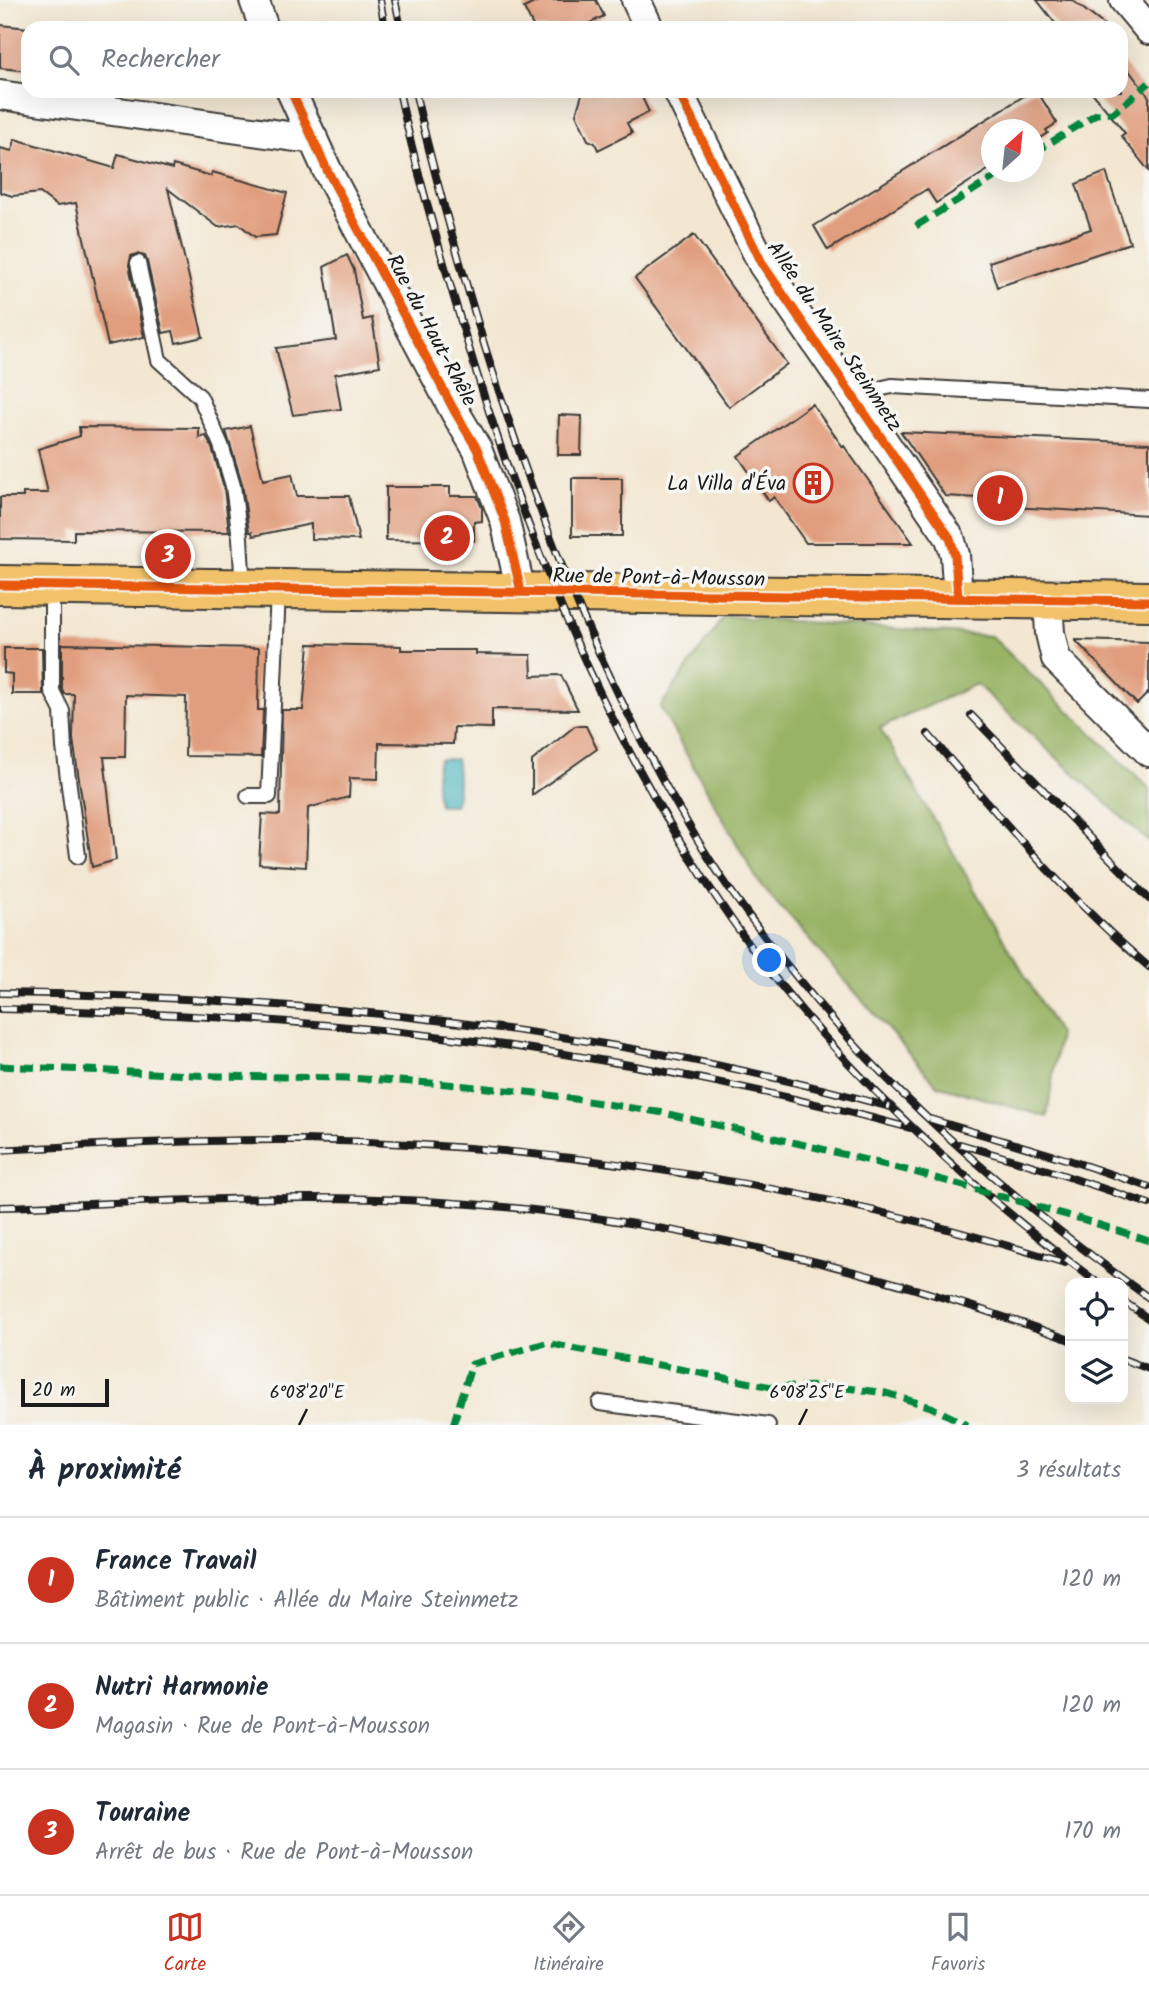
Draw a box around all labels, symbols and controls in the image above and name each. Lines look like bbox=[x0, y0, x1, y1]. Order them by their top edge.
search box bbox=[21, 21, 1128, 98]
text: Rechercher bbox=[101, 39, 220, 81]
icon: search bbox=[45, 41, 83, 79]
north arrow bbox=[981, 119, 1044, 182]
street label: Allée du Maire Steinmetz bbox=[757, 235, 910, 439]
street label: Rue du Haut-Rhêle bbox=[377, 249, 485, 413]
building icon: La Villa d'Éva bbox=[792, 462, 834, 504]
place label: La Villa d'Éva bbox=[667, 468, 786, 501]
pin: 1 bbox=[977, 472, 1023, 524]
pin: 2 bbox=[424, 512, 470, 564]
pin: 3 bbox=[145, 530, 191, 582]
street label: Rue de Pont-à-Mousson bbox=[552, 560, 766, 597]
your location bbox=[752, 943, 786, 977]
map controls bbox=[1065, 1278, 1128, 1404]
button: locate bbox=[1065, 1278, 1128, 1341]
button: layers bbox=[1065, 1341, 1128, 1404]
scale bar bbox=[21, 1376, 108, 1408]
text: 20 m bbox=[32, 1376, 75, 1406]
text: 6°08'20"E bbox=[270, 1379, 345, 1408]
text: 6°08'25"E bbox=[769, 1379, 845, 1408]
text: À proximité bbox=[28, 1447, 181, 1495]
text: 3 résultats bbox=[1016, 1453, 1121, 1489]
text: France Travail bbox=[95, 1541, 256, 1583]
text: 1 bbox=[48, 1562, 54, 1598]
text: 120 m bbox=[1061, 1562, 1121, 1598]
text: Bâtiment public · Allée du Maire Steinmetz bbox=[95, 1583, 518, 1619]
text: Nutri Harmonie bbox=[95, 1667, 269, 1709]
text: 2 bbox=[44, 1688, 58, 1724]
text: 120 m bbox=[1061, 1688, 1121, 1724]
text: Magasin · Rue de Pont-à-Mousson bbox=[95, 1709, 430, 1745]
text: Touraine bbox=[95, 1793, 190, 1835]
text: 3 bbox=[45, 1814, 57, 1850]
text: 170 m bbox=[1064, 1814, 1121, 1850]
text: Arrêt de bus · Rue de Pont-à-Mousson bbox=[95, 1835, 473, 1871]
tab: Carte bbox=[164, 1908, 206, 1980]
tab: Itinéraire bbox=[533, 1908, 604, 1980]
tab: Favoris bbox=[931, 1908, 985, 1980]

